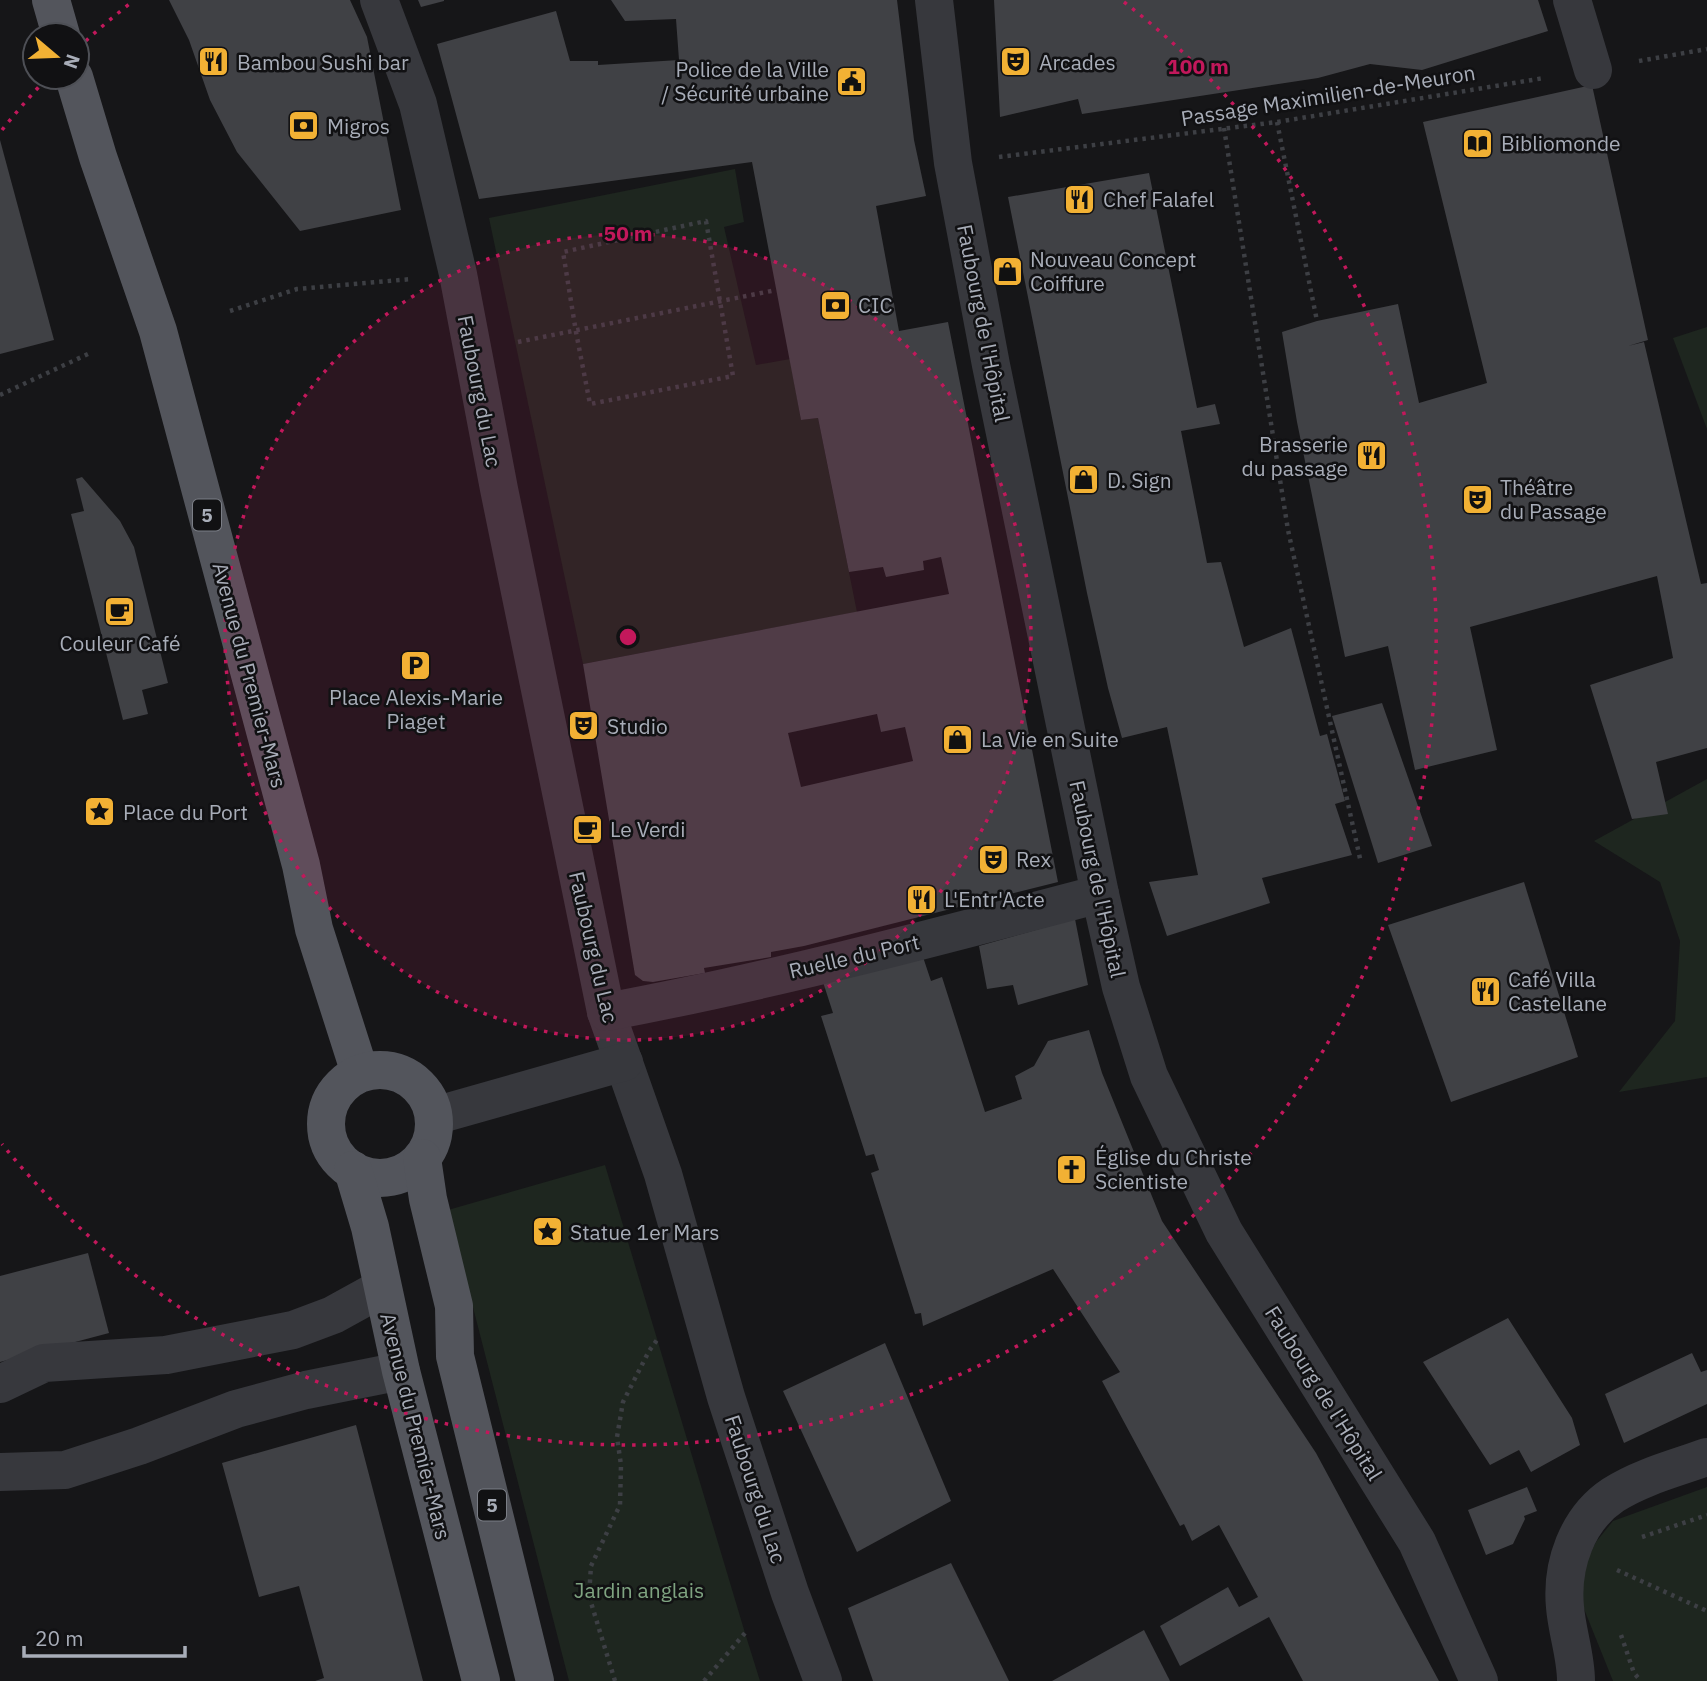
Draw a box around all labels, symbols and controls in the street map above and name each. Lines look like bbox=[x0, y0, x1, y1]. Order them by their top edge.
north arrow bbox=[21, 21, 91, 91]
restaurant icon: Bambou Sushi bar bbox=[197, 45, 231, 79]
theatre icon: Arcades bbox=[999, 45, 1033, 79]
place label: Bambou Sushi bar bbox=[237, 48, 409, 76]
place label: Arcades bbox=[1039, 48, 1116, 76]
text: N bbox=[58, 51, 86, 72]
text: 100 m bbox=[1167, 52, 1229, 80]
place label: Police de la Ville / Sécurité urbaine bbox=[661, 55, 829, 107]
street label: Passage Maximilien-de-Meuron bbox=[1179, 58, 1477, 132]
public building icon: Police de la Ville / Sécurité urbaine bbox=[835, 64, 869, 98]
bank icon: Migros bbox=[287, 109, 321, 143]
place label: Migros bbox=[327, 112, 390, 140]
library icon: Bibliomonde bbox=[1461, 126, 1495, 160]
place label: Bibliomonde bbox=[1501, 129, 1621, 157]
restaurant icon: Chef Falafel bbox=[1063, 182, 1097, 216]
place label: Chef Falafel bbox=[1103, 185, 1215, 213]
text: 50 m bbox=[604, 219, 652, 247]
street label: Faubourg de l'Hôpital bbox=[951, 222, 1017, 425]
place label: Nouveau Concept Coiffure bbox=[1030, 245, 1196, 297]
shop icon: Nouveau Concept Coiffure bbox=[990, 254, 1024, 288]
bank icon: CIC bbox=[818, 288, 852, 322]
place label: CIC bbox=[858, 291, 892, 319]
street label: Faubourg du Lac bbox=[452, 312, 508, 470]
place label: Brasserie du passage bbox=[1242, 430, 1348, 482]
restaurant icon: Brasserie du passage bbox=[1354, 439, 1388, 473]
shop icon: D. Sign bbox=[1067, 463, 1101, 497]
place label: D. Sign bbox=[1107, 466, 1172, 494]
place label: Théâtre du Passage bbox=[1500, 473, 1607, 525]
theatre icon: Théâtre du Passage bbox=[1460, 482, 1494, 516]
road number: 5 bbox=[193, 500, 221, 530]
street label: Avenue du Premier-Mars bbox=[206, 559, 294, 791]
cafe icon: Couleur Café bbox=[103, 594, 137, 628]
centre of rings bbox=[616, 625, 640, 649]
place label: Couleur Café bbox=[59, 629, 181, 657]
parking icon: Place Alexis-Marie Piaget bbox=[399, 648, 433, 682]
place label: Place Alexis-Marie Piaget bbox=[329, 683, 503, 735]
theatre icon: Studio bbox=[567, 709, 601, 743]
place label: Studio bbox=[607, 712, 668, 740]
shop icon: La Vie en Suite bbox=[941, 722, 975, 756]
place label: La Vie en Suite bbox=[981, 725, 1119, 753]
street label: Faubourg de l'Hôpital bbox=[1063, 778, 1133, 980]
place icon: Place du Port bbox=[83, 795, 117, 829]
place label: Place du Port bbox=[123, 798, 248, 826]
cafe icon: Le Verdi bbox=[570, 812, 604, 846]
place label: Le Verdi bbox=[610, 815, 686, 843]
theatre icon: Rex bbox=[976, 842, 1010, 876]
place label: Rex bbox=[1016, 845, 1051, 873]
street label: Faubourg du Lac bbox=[563, 869, 625, 1025]
restaurant icon: L'Entr'Acte bbox=[904, 882, 938, 916]
place label: L'Entr'Acte bbox=[944, 885, 1045, 913]
street label: Ruelle du Port bbox=[786, 927, 922, 985]
place label: Café Villa Castellane bbox=[1508, 965, 1607, 1017]
restaurant icon: Café Villa Castellane bbox=[1468, 974, 1502, 1008]
place label: Église du Christe Scientiste bbox=[1095, 1143, 1252, 1195]
church icon: Église du Christe Scientiste bbox=[1055, 1152, 1089, 1186]
place icon: Statue 1er Mars bbox=[530, 1215, 564, 1249]
place label: Statue 1er Mars bbox=[570, 1218, 720, 1246]
street label: Faubourg de l'Hôpital bbox=[1259, 1300, 1389, 1486]
street label: Avenue du Premier-Mars bbox=[374, 1310, 458, 1542]
street label: Faubourg du Lac bbox=[719, 1411, 793, 1567]
road number: 5 bbox=[478, 1490, 506, 1520]
park label: Jardin anglais bbox=[574, 1576, 704, 1604]
scale bar bbox=[24, 1614, 186, 1658]
text: 20 m bbox=[35, 1624, 84, 1652]

